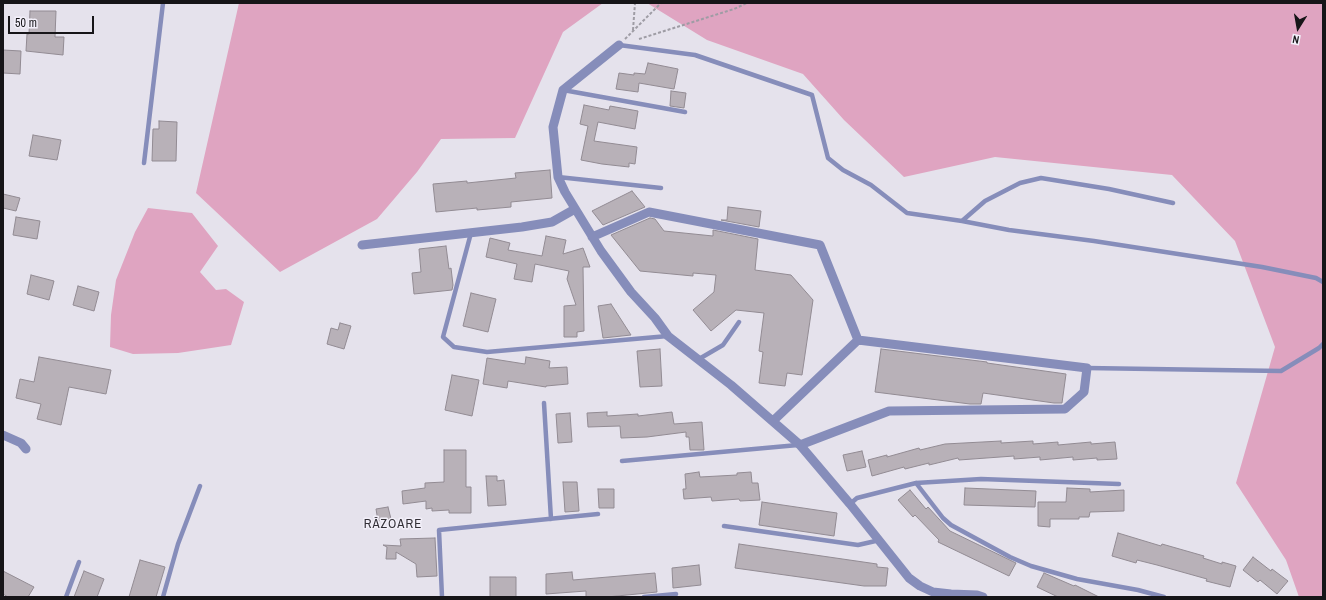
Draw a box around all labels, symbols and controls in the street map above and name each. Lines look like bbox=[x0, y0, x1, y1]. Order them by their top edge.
scale bar bbox=[10, 8, 96, 34]
north arrow bbox=[1278, 8, 1318, 48]
text: 50 m bbox=[15, 15, 37, 31]
text: N bbox=[1291, 32, 1300, 47]
district label: RĂZOARE bbox=[364, 517, 422, 533]

